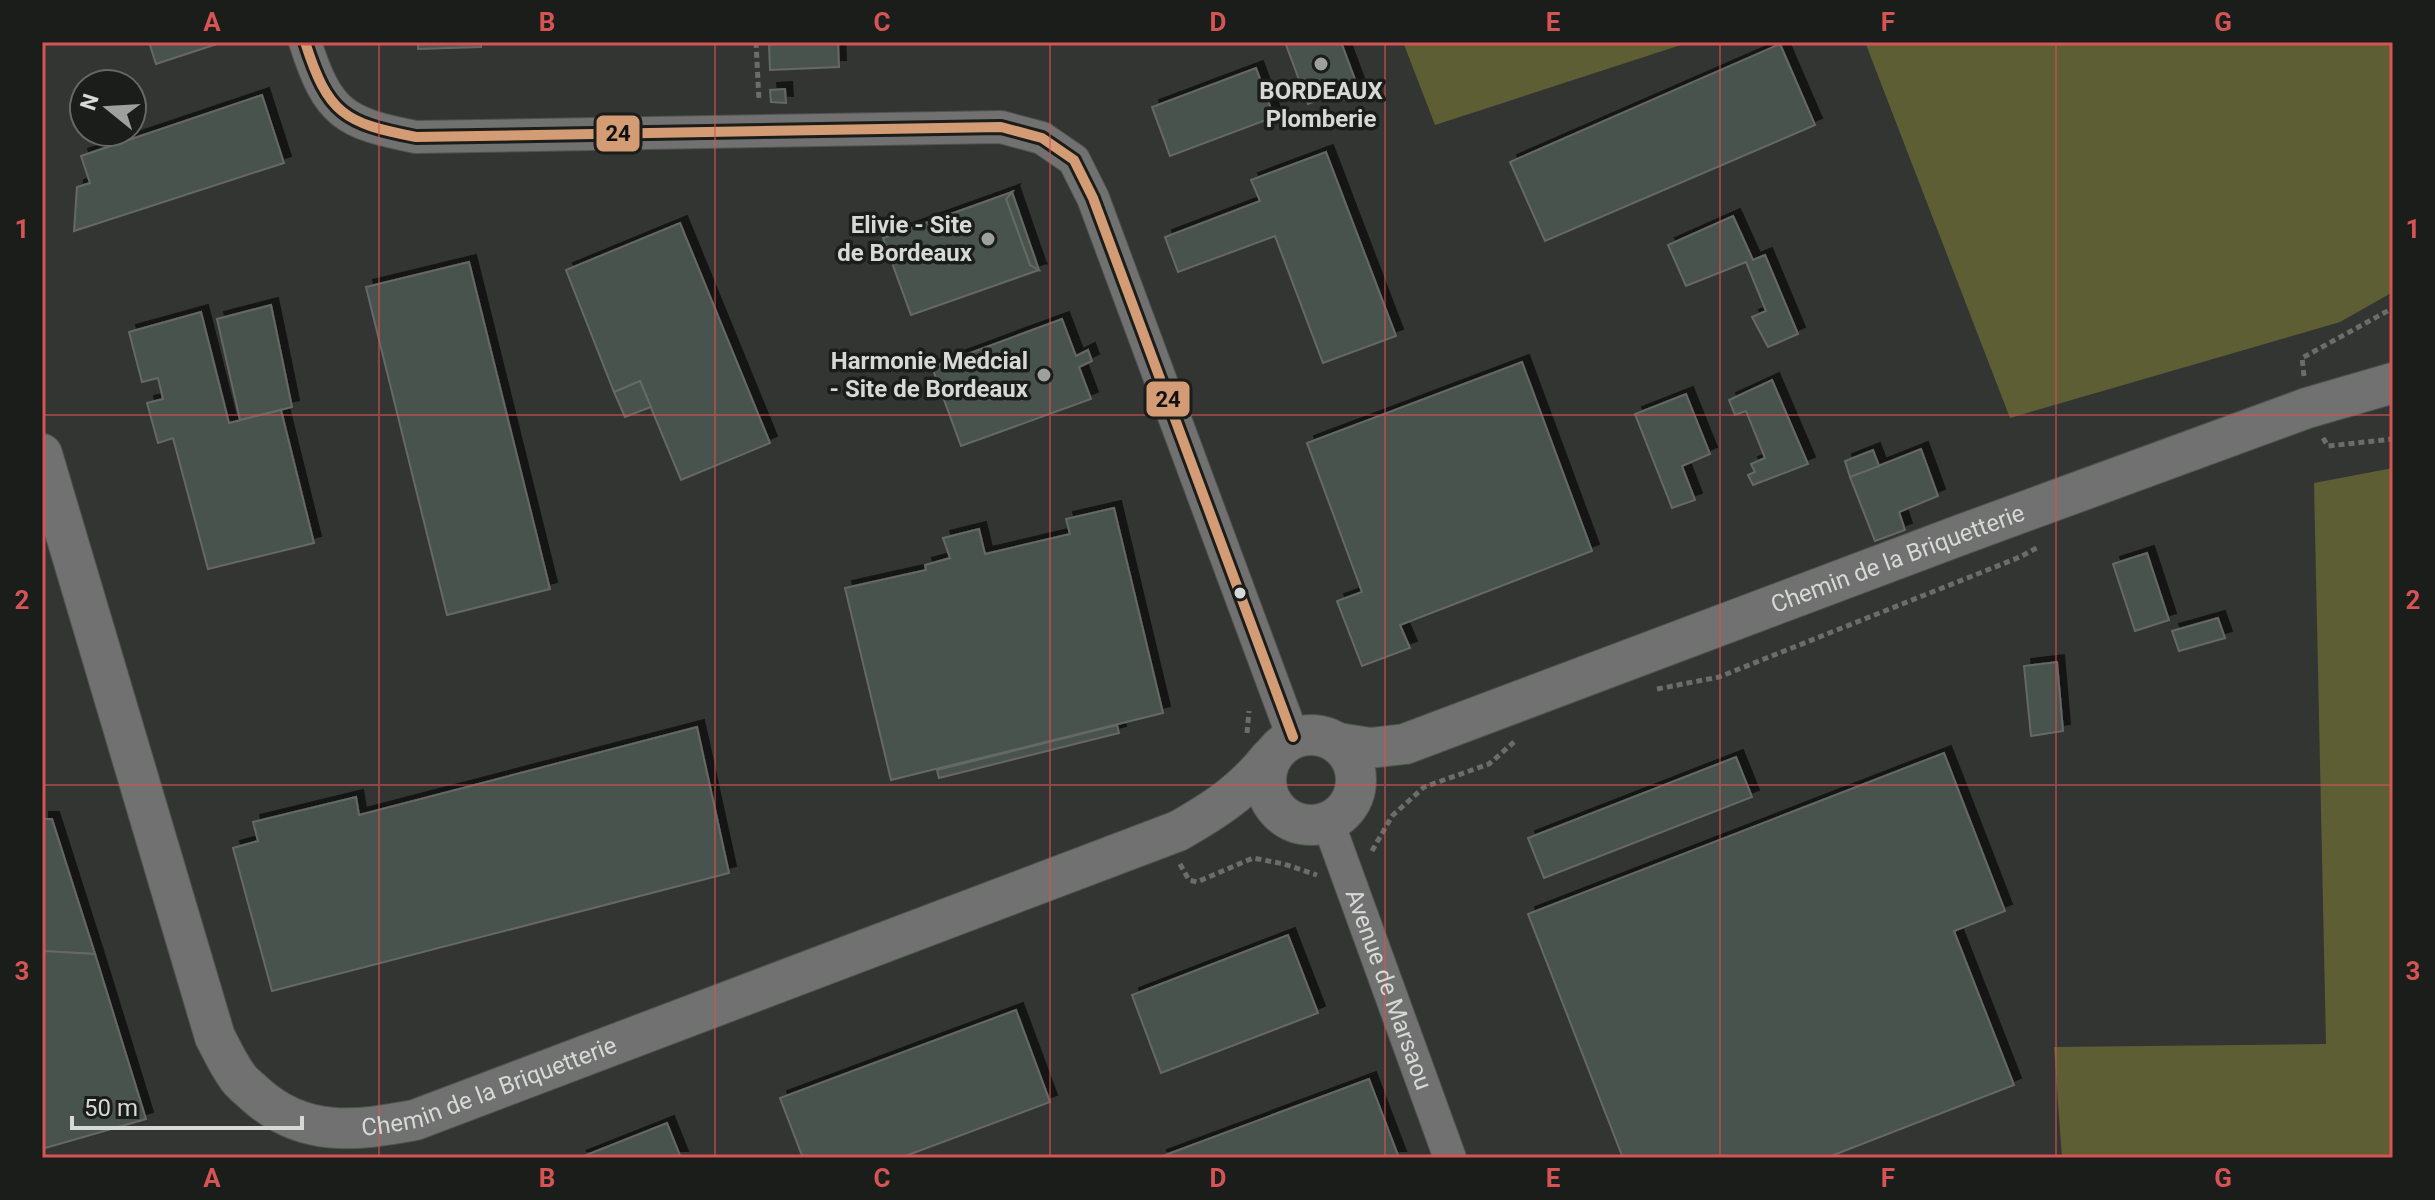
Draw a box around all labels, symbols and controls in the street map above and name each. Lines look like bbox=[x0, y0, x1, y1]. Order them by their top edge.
text: A bbox=[203, 7, 221, 37]
text: B bbox=[539, 7, 555, 37]
text: C bbox=[873, 7, 891, 37]
text: D bbox=[1210, 7, 1226, 37]
text: E bbox=[1546, 7, 1561, 37]
text: F bbox=[1881, 7, 1895, 37]
text: G bbox=[2214, 7, 2232, 37]
marker: BORDEAUX Plomberie bbox=[1312, 55, 1330, 73]
north arrow bbox=[68, 68, 148, 148]
place label: BORDEAUX Plomberie bbox=[1259, 77, 1383, 133]
text: N bbox=[75, 91, 104, 113]
line badge: 24 bbox=[595, 114, 641, 153]
text: 24 bbox=[605, 121, 631, 146]
place label: Elivie - Site de Bordeaux bbox=[837, 211, 973, 267]
text: 1 bbox=[15, 214, 29, 244]
text: 1 bbox=[2406, 214, 2420, 244]
marker: Elivie - Site de Bordeaux bbox=[979, 230, 997, 248]
place label: Harmonie Medcial - Site de Bordeaux bbox=[830, 347, 1029, 403]
marker: Harmonie Medcial - Site de Bordeaux bbox=[1035, 366, 1053, 384]
line badge: 24 bbox=[1145, 380, 1191, 418]
text: 24 bbox=[1155, 387, 1181, 412]
street label: Chemin de la Briquetterie bbox=[1767, 499, 2028, 619]
text: 2 bbox=[15, 585, 29, 615]
unlabelled marker bbox=[1232, 585, 1248, 601]
text: 2 bbox=[2406, 585, 2420, 615]
street label: Avenue de Marsaou bbox=[1340, 885, 1438, 1093]
text: 3 bbox=[15, 956, 29, 986]
text: 3 bbox=[2406, 956, 2420, 986]
street label: Chemin de la Briquetterie bbox=[360, 1031, 621, 1142]
scale bar bbox=[72, 1080, 302, 1130]
text: 50 m bbox=[84, 1094, 138, 1122]
text: A bbox=[203, 1163, 221, 1193]
text: B bbox=[539, 1163, 555, 1193]
text: C bbox=[873, 1163, 891, 1193]
text: D bbox=[1210, 1163, 1226, 1193]
text: E bbox=[1546, 1163, 1561, 1193]
text: F bbox=[1881, 1163, 1895, 1193]
text: G bbox=[2214, 1163, 2232, 1193]

